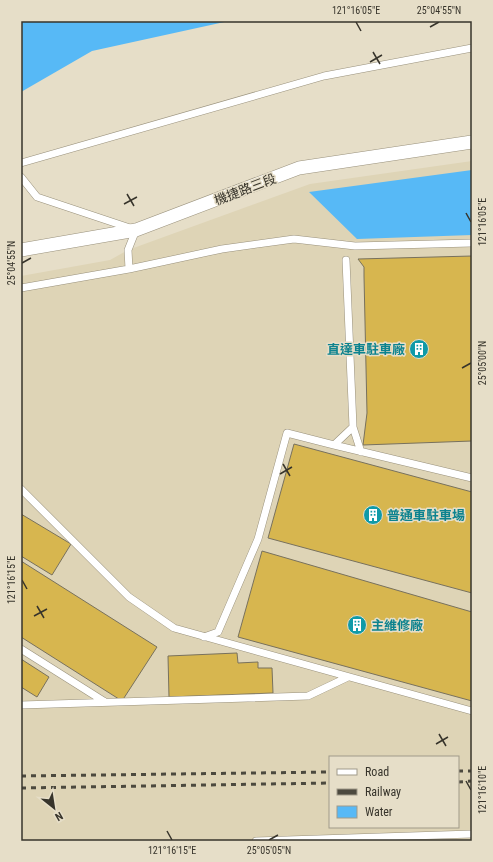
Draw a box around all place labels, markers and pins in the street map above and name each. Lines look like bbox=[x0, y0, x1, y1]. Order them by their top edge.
building icon: 直達車駐車廠 bbox=[408, 338, 430, 360]
place label: 直達車駐車廠 bbox=[327, 342, 405, 357]
building icon: 普通車駐車場 bbox=[362, 504, 384, 526]
place label: 普通車駐車場 bbox=[387, 508, 465, 523]
building icon: 主維修廠 bbox=[346, 614, 368, 636]
place label: 主維修廠 bbox=[371, 618, 423, 633]

